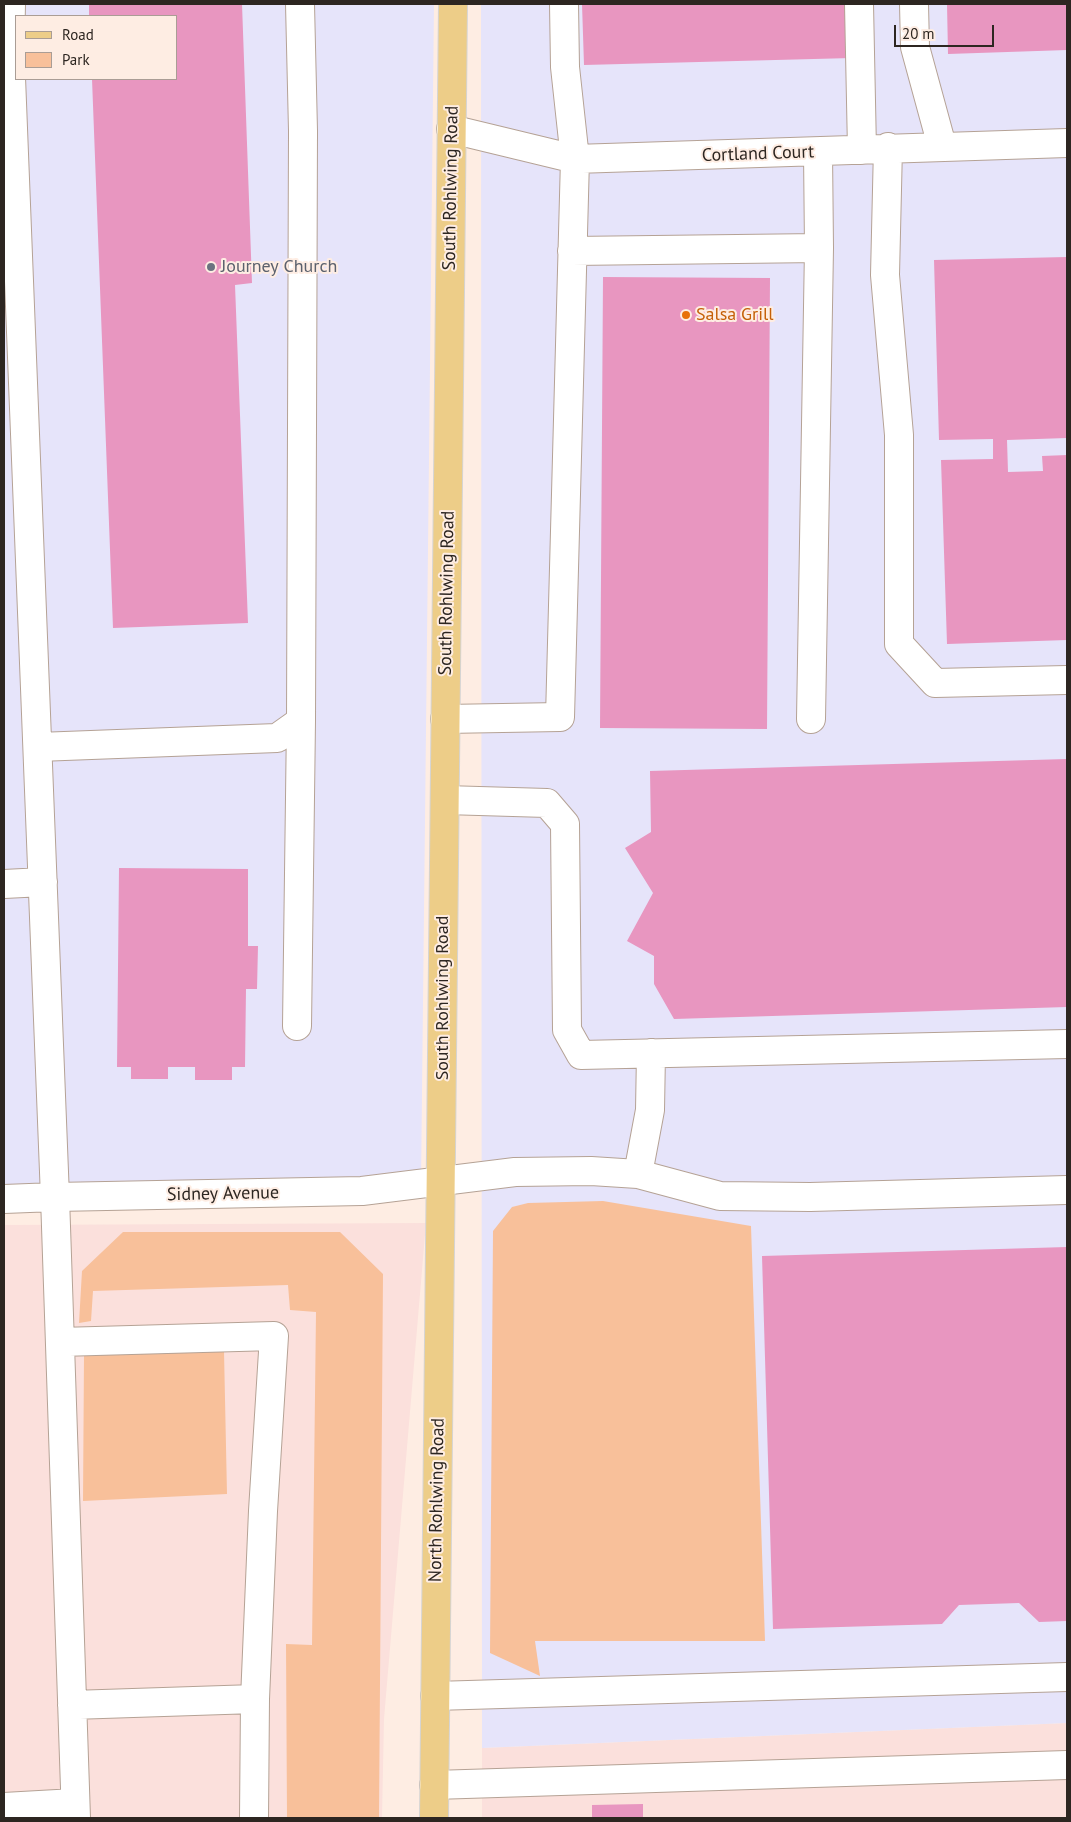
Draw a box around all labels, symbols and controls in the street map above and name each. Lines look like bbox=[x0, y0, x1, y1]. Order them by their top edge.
legend bbox=[15, 15, 178, 80]
scale bar bbox=[896, 15, 996, 47]
text: 20 m bbox=[902, 24, 935, 43]
text: Road bbox=[62, 25, 94, 44]
text: Park bbox=[62, 50, 90, 69]
street label: South Rohlwing Road bbox=[439, 105, 463, 271]
street label: Cortland Court bbox=[701, 141, 815, 167]
place label: Journey Church bbox=[221, 256, 337, 278]
marker: Journey Church bbox=[205, 261, 217, 273]
place label: Salsa Grill bbox=[696, 304, 774, 326]
marker: Salsa Grill bbox=[680, 309, 692, 321]
street label: South Rohlwing Road bbox=[435, 510, 459, 676]
street label: South Rohlwing Road bbox=[432, 916, 454, 1080]
street label: Sidney Avenue bbox=[167, 1182, 279, 1206]
street label: North Rohlwing Road bbox=[425, 1418, 449, 1582]

